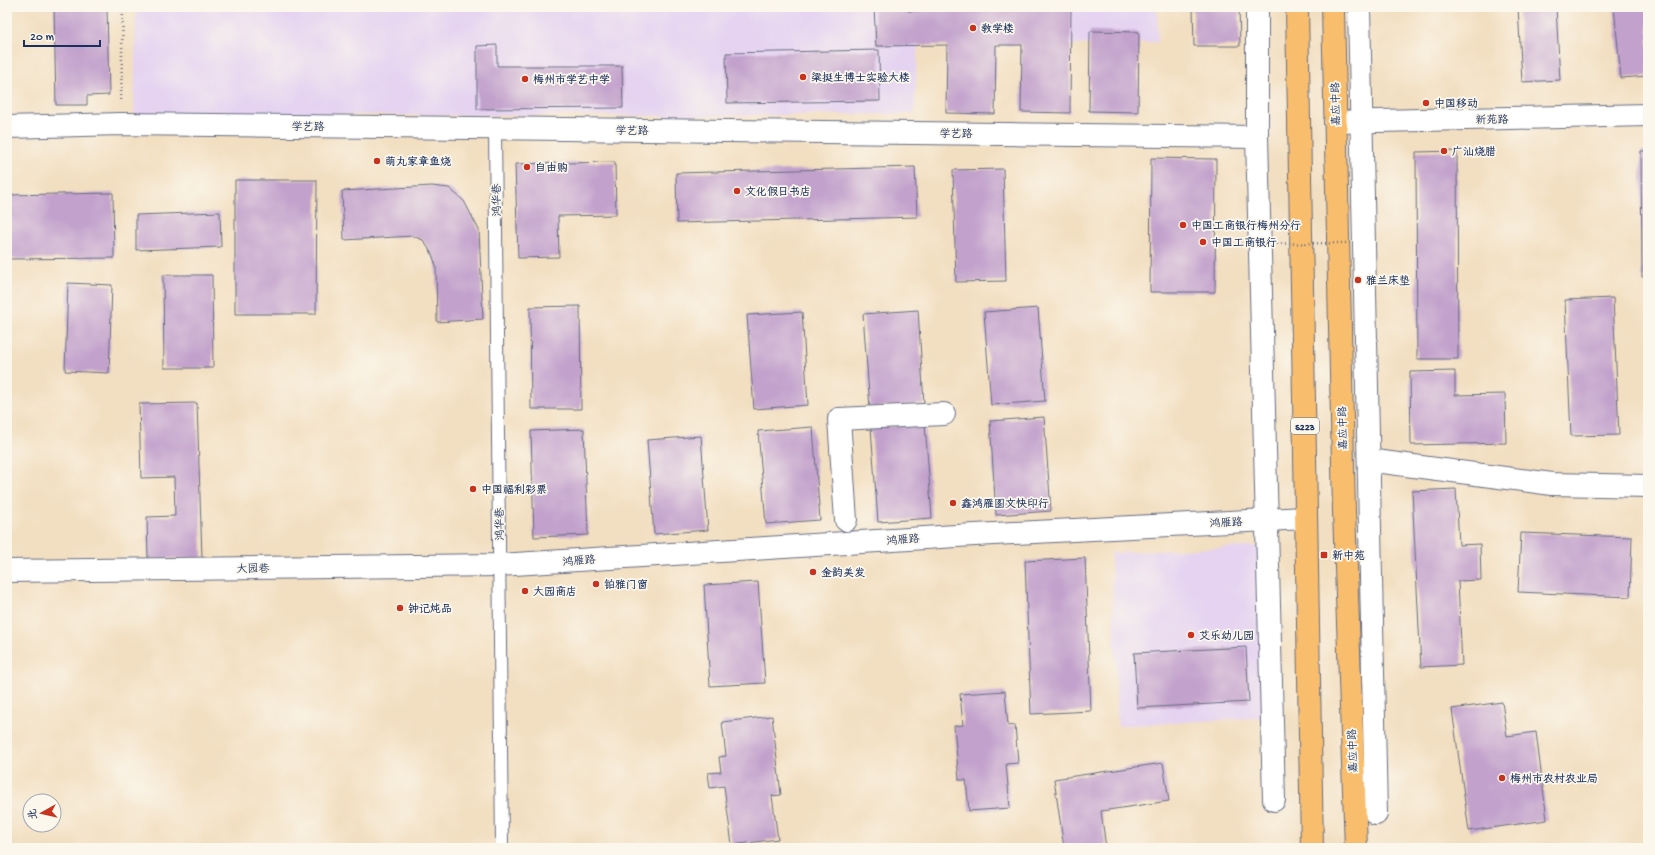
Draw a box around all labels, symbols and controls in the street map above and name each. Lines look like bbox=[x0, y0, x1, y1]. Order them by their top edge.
scale bar bbox=[24, 22, 100, 48]
marker: 教学楼 bbox=[968, 23, 978, 33]
place label: 教学楼 bbox=[981, 23, 1014, 36]
text: 20 m bbox=[30, 31, 55, 45]
place label: 梁挺生博士实验大楼 bbox=[811, 71, 910, 85]
marker: 梁挺生博士实验大楼 bbox=[798, 72, 808, 82]
marker: 梅州市学艺中学 bbox=[520, 74, 530, 84]
place label: 梅州市学艺中学 bbox=[533, 74, 610, 87]
street label: 嘉应中路 bbox=[1330, 82, 1343, 126]
marker: 中国移动 bbox=[1421, 98, 1431, 108]
place label: 中国移动 bbox=[1434, 98, 1478, 111]
street label: 新苑路 bbox=[1475, 114, 1509, 127]
street label: 学艺路 bbox=[291, 120, 325, 134]
street label: 学艺路 bbox=[615, 124, 649, 138]
street label: 学艺路 bbox=[939, 127, 973, 141]
marker: 广汕烧腊 bbox=[1439, 146, 1449, 156]
place label: 广汕烧腊 bbox=[1452, 146, 1496, 159]
place label: 萌丸家章鱼烧 bbox=[385, 155, 451, 169]
marker: 萌丸家章鱼烧 bbox=[372, 156, 382, 166]
marker: 自由购 bbox=[522, 162, 532, 172]
place label: 自由购 bbox=[535, 162, 568, 175]
street label: 鸿华巷 bbox=[491, 183, 504, 217]
marker: 文化假日书店 bbox=[732, 186, 742, 196]
place label: 文化假日书店 bbox=[745, 186, 811, 199]
place label: 中国工商银行梅州分行 bbox=[1191, 219, 1301, 233]
marker: 中国工商银行梅州分行 bbox=[1178, 220, 1188, 230]
place label: 中国工商银行 bbox=[1211, 236, 1277, 250]
marker: 中国工商银行 bbox=[1198, 237, 1208, 247]
place label: 雅兰床垫 bbox=[1366, 274, 1410, 288]
marker: 雅兰床垫 bbox=[1353, 275, 1363, 285]
street label: 嘉应中路 bbox=[1337, 406, 1350, 450]
road number: S223 bbox=[1291, 418, 1319, 434]
place label: 中国福利彩票 bbox=[481, 483, 547, 497]
marker: 中国福利彩票 bbox=[468, 484, 478, 494]
place label: 鑫鸿雁图文快印行 bbox=[961, 497, 1049, 511]
marker: 鑫鸿雁图文快印行 bbox=[948, 498, 958, 508]
street label: 鸿华巷 bbox=[494, 507, 507, 541]
street label: 鸿雁路 bbox=[1209, 516, 1243, 531]
street label: 鸿雁路 bbox=[886, 533, 920, 548]
marker: 新中苑 bbox=[1319, 550, 1329, 560]
place label: 新中苑 bbox=[1332, 550, 1365, 563]
street label: 鸿雁路 bbox=[562, 554, 596, 569]
street label: 大园巷 bbox=[236, 563, 270, 576]
marker: 金韵美发 bbox=[808, 567, 818, 577]
place label: 金韵美发 bbox=[821, 567, 865, 580]
marker: 铂雅门窗 bbox=[591, 579, 601, 589]
place label: 铂雅门窗 bbox=[604, 579, 648, 592]
place label: 大园商店 bbox=[533, 585, 577, 599]
marker: 大园商店 bbox=[520, 586, 530, 596]
place label: 钟记炖品 bbox=[408, 602, 452, 616]
marker: 钟记炖品 bbox=[395, 603, 405, 613]
marker: 艾乐幼儿园 bbox=[1186, 630, 1196, 640]
place label: 艾乐幼儿园 bbox=[1199, 630, 1254, 643]
street label: 嘉应中路 bbox=[1346, 729, 1361, 773]
place label: 梅州市农村农业局 bbox=[1510, 772, 1598, 786]
marker: 梅州市农村农业局 bbox=[1497, 773, 1507, 783]
north arrow bbox=[22, 793, 62, 833]
text: 北 bbox=[27, 808, 41, 820]

